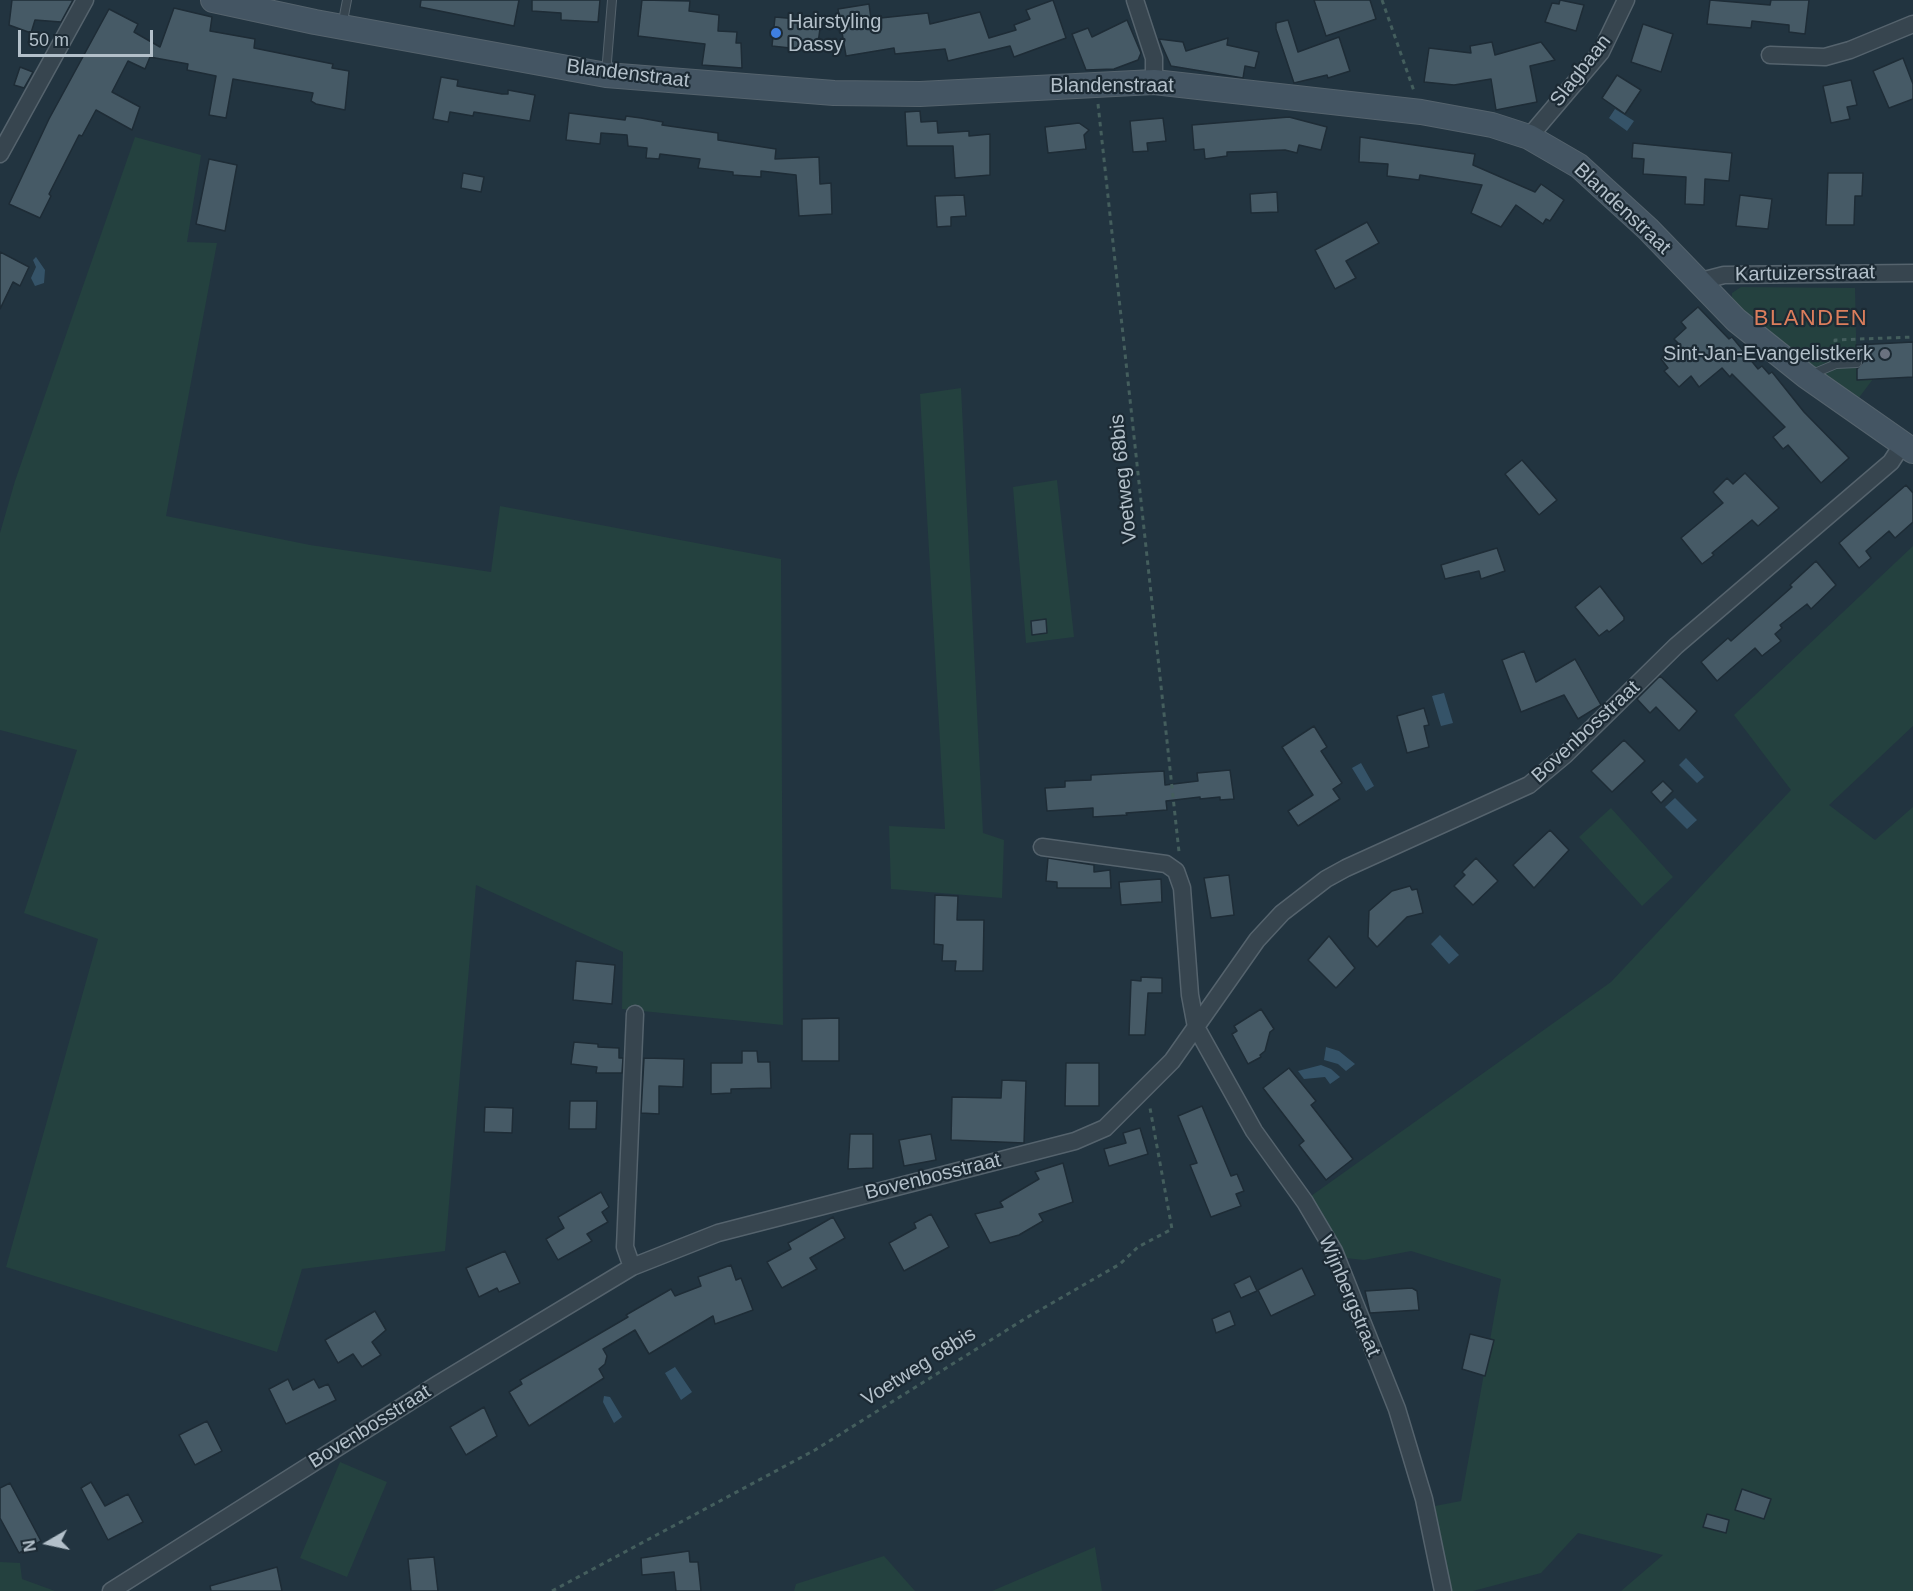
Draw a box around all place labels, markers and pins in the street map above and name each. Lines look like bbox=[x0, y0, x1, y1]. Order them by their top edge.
place label: Hairstyling Dassy bbox=[788, 10, 881, 57]
marker: Hairstyling Dassy bbox=[769, 26, 783, 40]
place label: Sint-Jan-Evangelistkerk bbox=[1663, 342, 1873, 366]
marker: Sint-Jan-Evangelistkerk bbox=[1878, 347, 1892, 361]

